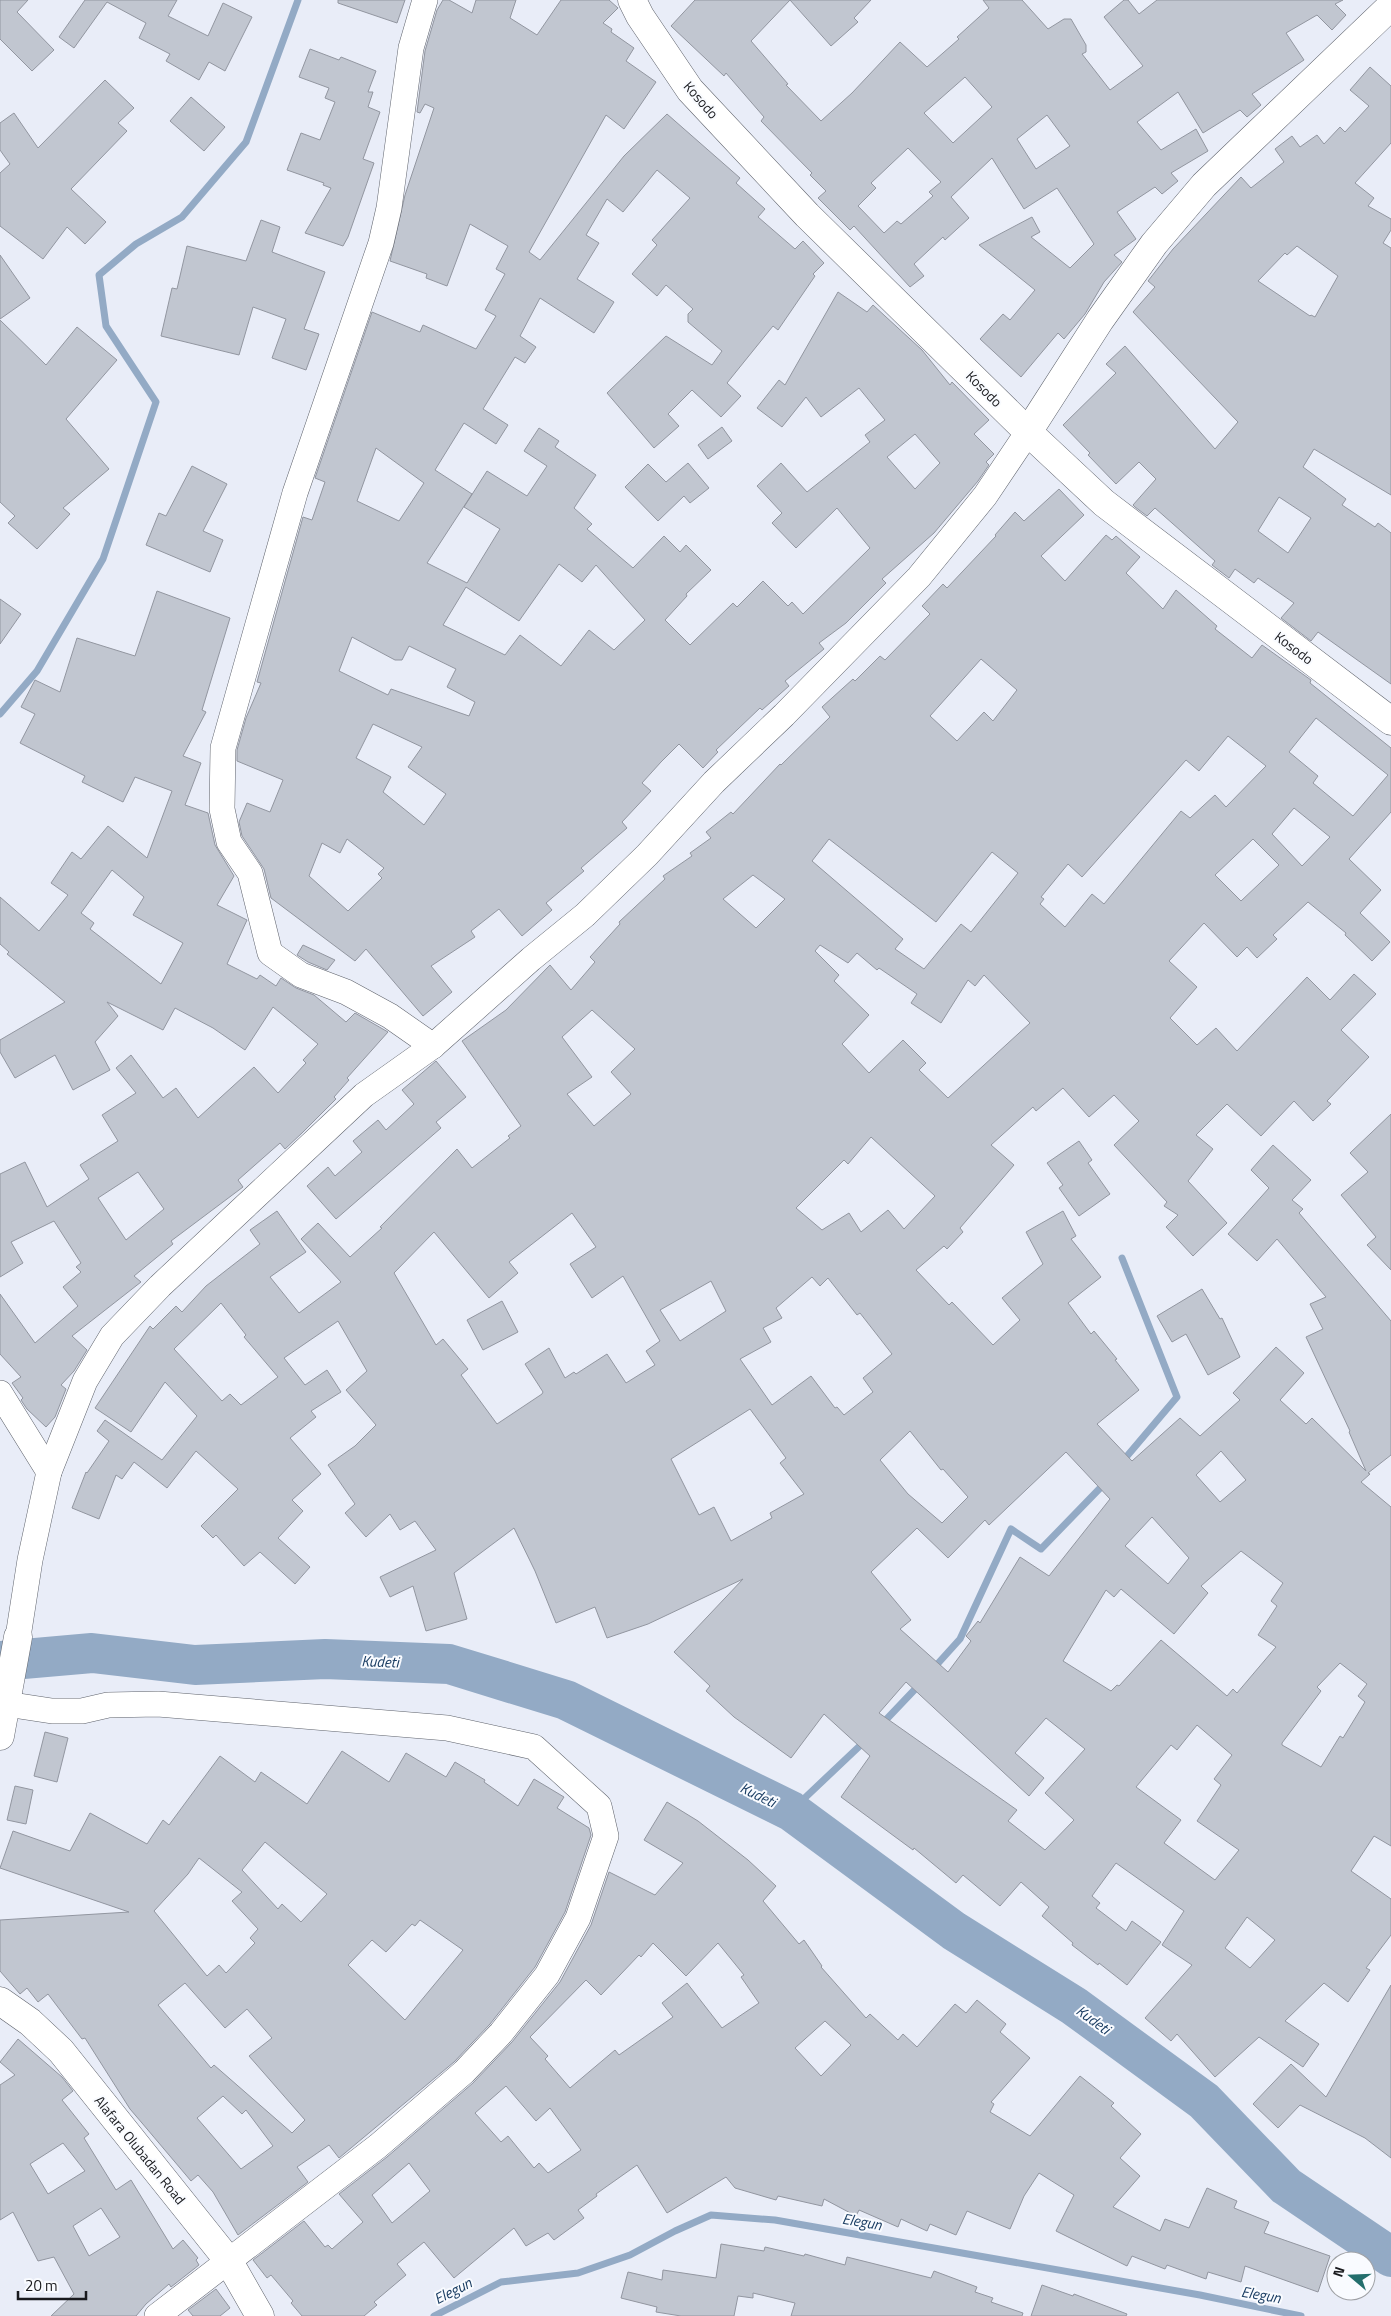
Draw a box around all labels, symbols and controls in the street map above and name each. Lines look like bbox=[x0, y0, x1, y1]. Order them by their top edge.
street label: Kosodo bbox=[679, 76, 724, 123]
street label: Kosodo bbox=[961, 366, 1007, 412]
street label: Kosodo bbox=[1270, 626, 1318, 669]
water label: Kudeti bbox=[361, 1649, 401, 1674]
water label: Kudeti bbox=[736, 1776, 782, 1814]
water label: Kudeti bbox=[1071, 1999, 1117, 2041]
street label: Alafara Olubadan Road bbox=[90, 2091, 191, 2209]
water label: Elegun bbox=[841, 2207, 884, 2236]
north arrow bbox=[1326, 2251, 1376, 2301]
text: N bbox=[1327, 2264, 1350, 2280]
scale bar bbox=[18, 2268, 85, 2300]
water label: Elegun bbox=[430, 2271, 476, 2310]
text: 20 m bbox=[25, 2274, 58, 2297]
water label: Elegun bbox=[1240, 2280, 1283, 2309]

